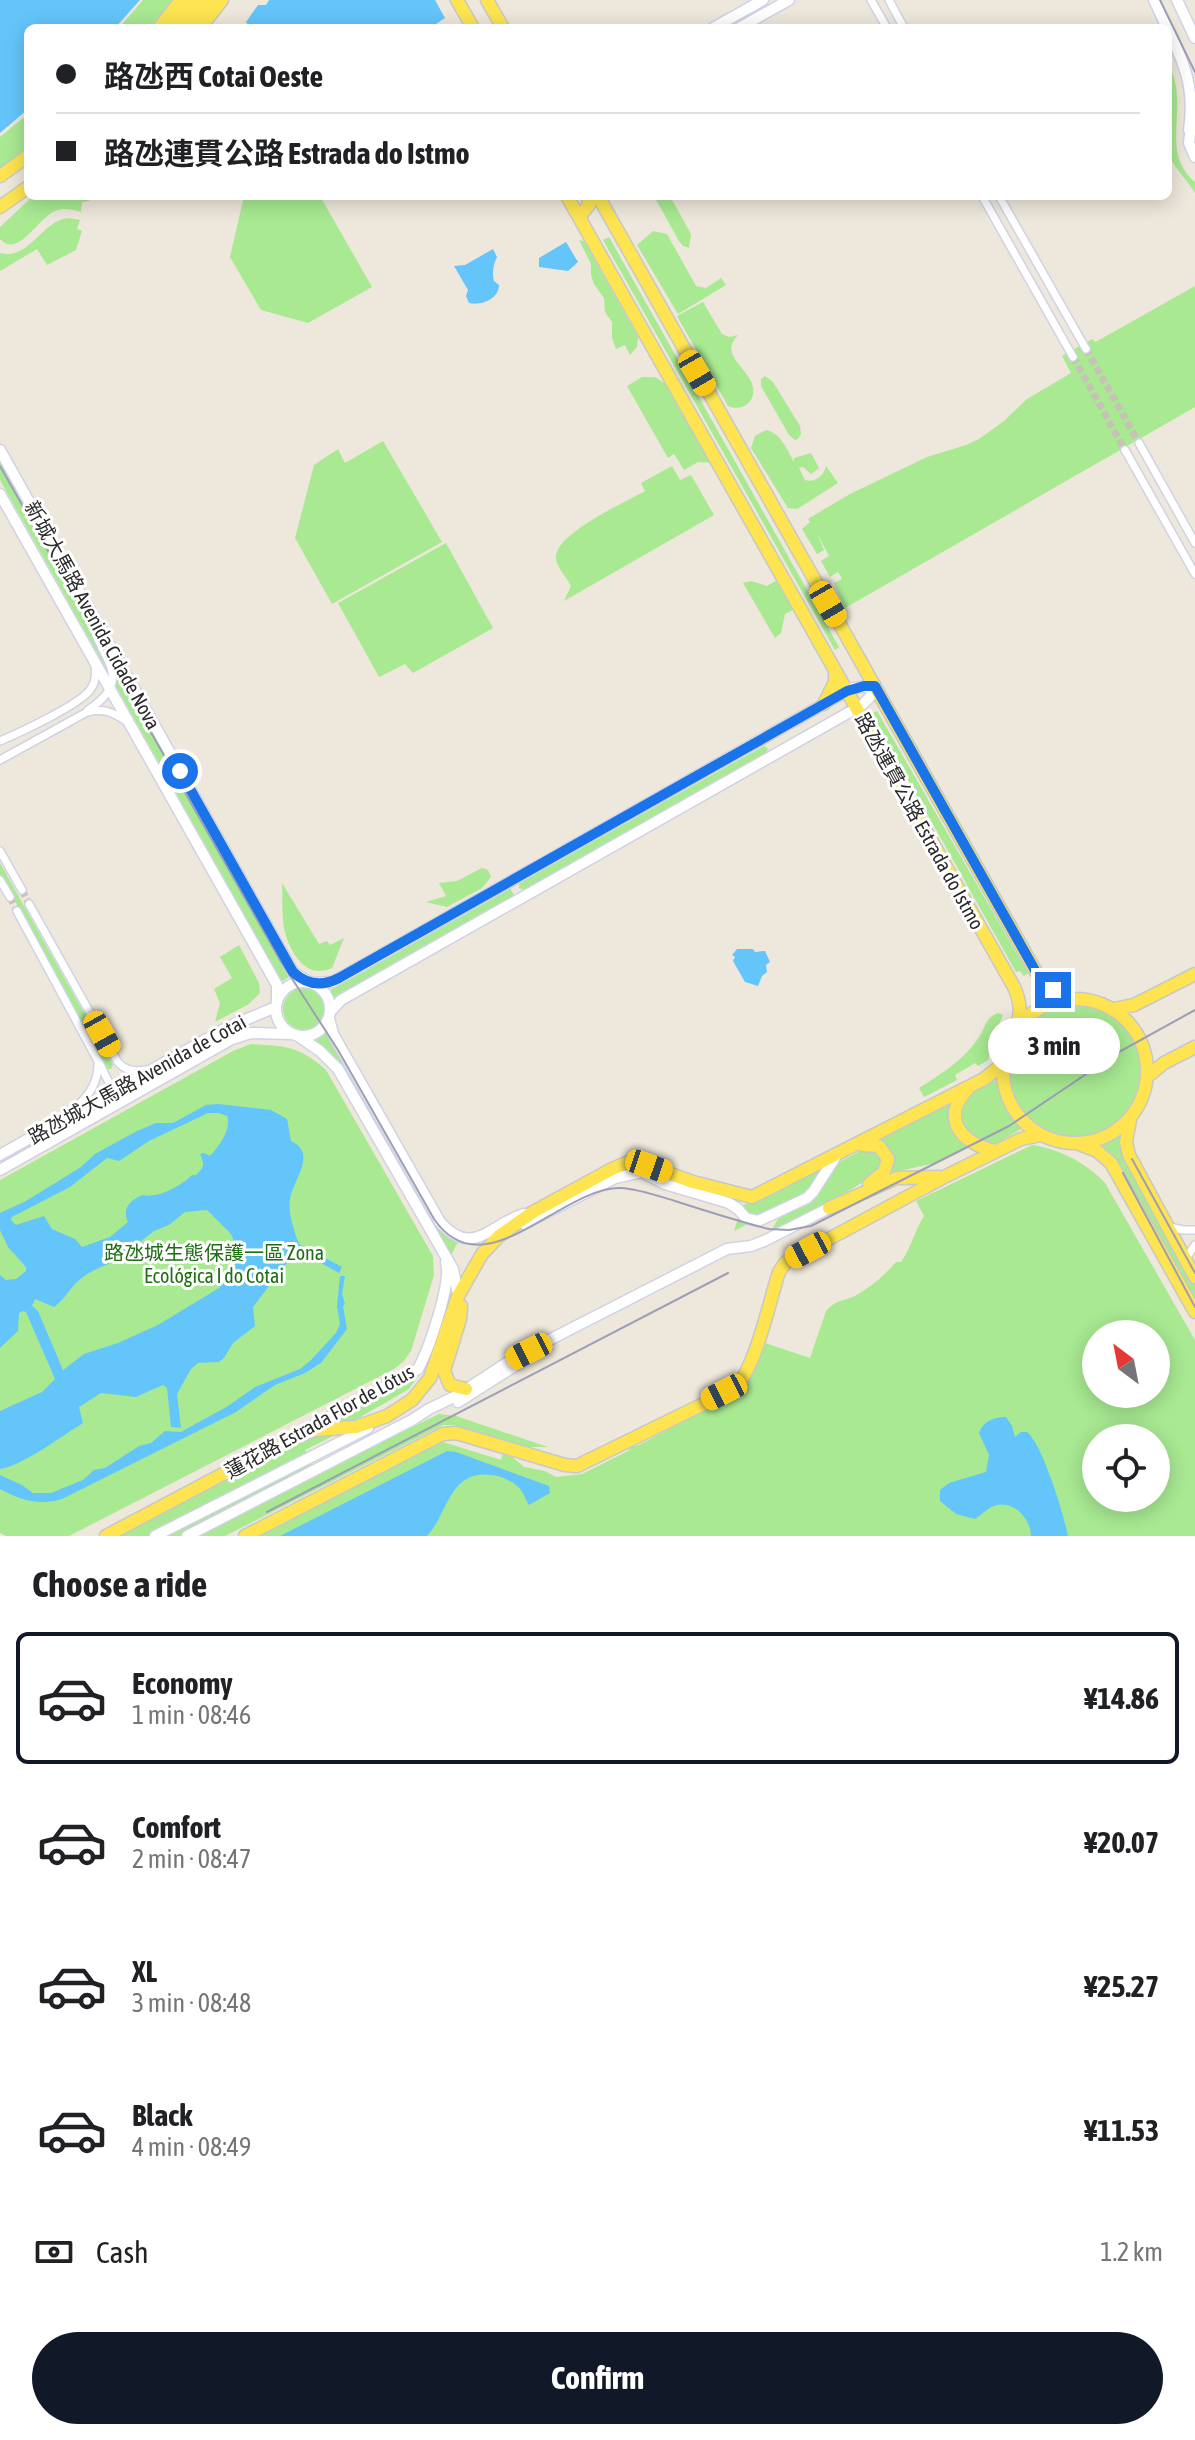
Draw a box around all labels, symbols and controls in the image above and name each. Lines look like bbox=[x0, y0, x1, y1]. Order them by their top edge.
text: 路氹西 Cotai Oeste bbox=[104, 59, 323, 93]
text: 路氹連貫公路 Estrada do Istmo bbox=[104, 136, 470, 170]
car bbox=[675, 346, 719, 400]
street label: 新城大馬路 Avenida Cidade Nova bbox=[21, 497, 165, 733]
car bbox=[806, 577, 850, 631]
street label: 路氹連貫公路 Estrada do Istmo bbox=[851, 709, 989, 933]
route start bbox=[162, 753, 198, 789]
route end bbox=[1035, 972, 1071, 1008]
car bbox=[80, 1007, 124, 1061]
street label: 路氹城大馬路 Avenida de Cotai bbox=[24, 1010, 250, 1148]
callout: 3 min bbox=[987, 1018, 1119, 1074]
text: 3 min bbox=[1027, 1031, 1081, 1061]
car bbox=[622, 1147, 676, 1185]
car bbox=[781, 1228, 835, 1272]
park label: 路氹城生態保護一區 Zona Ecológica I do Cotai bbox=[104, 1241, 324, 1287]
north arrow bbox=[1082, 1320, 1170, 1408]
map controls bbox=[1082, 1320, 1170, 1512]
car bbox=[502, 1329, 556, 1373]
street label: 蓮花路 Estrada Flor de Lótus bbox=[220, 1359, 418, 1483]
car bbox=[697, 1370, 751, 1414]
button: locate bbox=[1082, 1424, 1170, 1512]
text: Choose a ride bbox=[32, 1563, 207, 1605]
icon: car bbox=[36, 1662, 108, 1734]
text: Economy bbox=[132, 1666, 233, 1700]
text: ¥14.86 bbox=[1084, 1681, 1159, 1715]
text: 1 min · 08:46 bbox=[132, 1700, 251, 1730]
icon: car bbox=[36, 1806, 108, 1878]
text: Comfort bbox=[132, 1810, 221, 1844]
text: ¥20.07 bbox=[1084, 1825, 1159, 1859]
text: 2 min · 08:47 bbox=[132, 1844, 251, 1874]
icon: car bbox=[36, 1950, 108, 2022]
text: XL bbox=[132, 1954, 157, 1988]
text: ¥25.27 bbox=[1084, 1969, 1159, 2003]
text: 3 min · 08:48 bbox=[132, 1988, 251, 2018]
icon: car bbox=[36, 2094, 108, 2166]
text: Black bbox=[132, 2098, 192, 2132]
text: ¥11.53 bbox=[1084, 2113, 1159, 2147]
text: 4 min · 08:49 bbox=[132, 2132, 251, 2162]
icon: cash bbox=[32, 2230, 76, 2274]
text: Cash bbox=[96, 2235, 149, 2269]
text: 1.2 km bbox=[1100, 2237, 1163, 2267]
button: Confirm bbox=[32, 2332, 1163, 2424]

